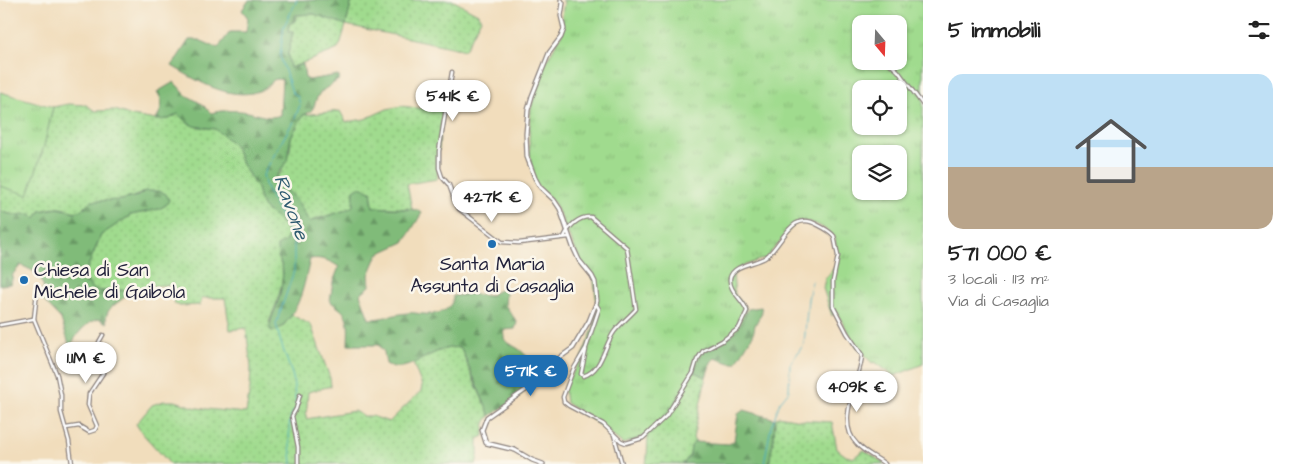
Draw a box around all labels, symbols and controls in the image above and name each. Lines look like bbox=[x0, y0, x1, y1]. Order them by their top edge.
north arrow bbox=[852, 15, 908, 70]
map controls bbox=[852, 15, 907, 200]
text: 5 immobili bbox=[948, 16, 1040, 45]
icon: filters bbox=[1245, 16, 1273, 44]
pin: 541K € bbox=[412, 80, 494, 122]
button: locate bbox=[852, 80, 907, 135]
text: 541K € bbox=[426, 85, 480, 107]
icon: home bbox=[1066, 106, 1156, 196]
button: layers bbox=[852, 145, 907, 200]
water label: Ravone bbox=[266, 171, 316, 245]
pin: 427K € bbox=[451, 180, 533, 223]
text: 427K € bbox=[463, 186, 521, 208]
marker: Santa Maria Assunta di Casaglia bbox=[486, 238, 498, 250]
text: 571 000 € bbox=[948, 239, 1052, 268]
place label: Santa Maria Assunta di Casaglia bbox=[410, 251, 574, 301]
place label: Chiesa di San Michele di Gaibola bbox=[34, 257, 185, 306]
text: 3 locali · 113 m² bbox=[948, 268, 1049, 290]
marker: Chiesa di San Michele di Gaibola bbox=[18, 274, 30, 286]
text: Via di Casaglia bbox=[948, 290, 1049, 312]
pin: 1.1M € bbox=[45, 342, 127, 384]
text: 1.1M € bbox=[67, 347, 105, 369]
pin: 571K € bbox=[490, 354, 572, 397]
text: 571K € bbox=[505, 360, 557, 382]
pin: 409K € bbox=[816, 370, 898, 413]
text: 409K € bbox=[828, 376, 886, 398]

